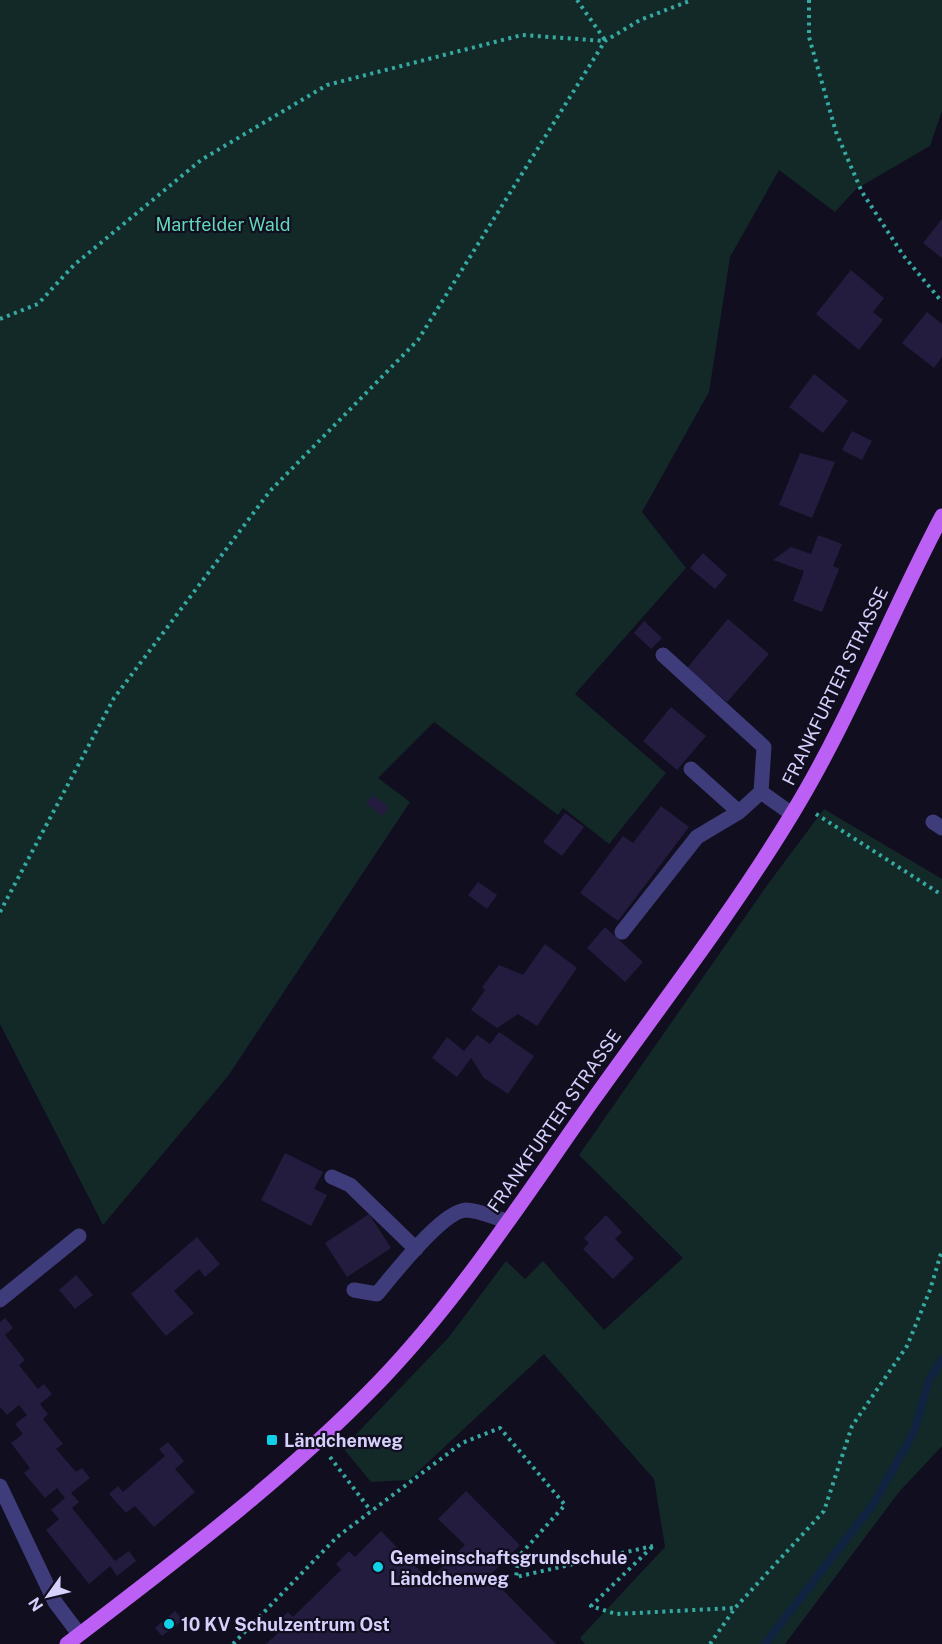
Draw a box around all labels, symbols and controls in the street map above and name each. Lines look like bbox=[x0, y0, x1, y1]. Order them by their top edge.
park label: Martfelder Wald bbox=[155, 214, 291, 235]
street label: FRANKFURTER STRASSE bbox=[778, 583, 892, 789]
street label: FRANKFURTER STRASSE bbox=[483, 1026, 625, 1216]
place label: Ländchenweg bbox=[284, 1430, 403, 1451]
marker: Ländchenweg bbox=[265, 1433, 279, 1447]
place label: Gemeinschaftsgrundschule Ländchenweg bbox=[390, 1547, 627, 1589]
marker: Gemeinschaftsgrundschule Ländchenweg bbox=[371, 1560, 385, 1574]
north arrow bbox=[18, 1566, 78, 1626]
text: N bbox=[25, 1594, 47, 1615]
place label: 10 KV Schulzentrum Ost bbox=[181, 1614, 390, 1635]
marker: 10 KV Schulzentrum Ost bbox=[162, 1617, 176, 1631]

